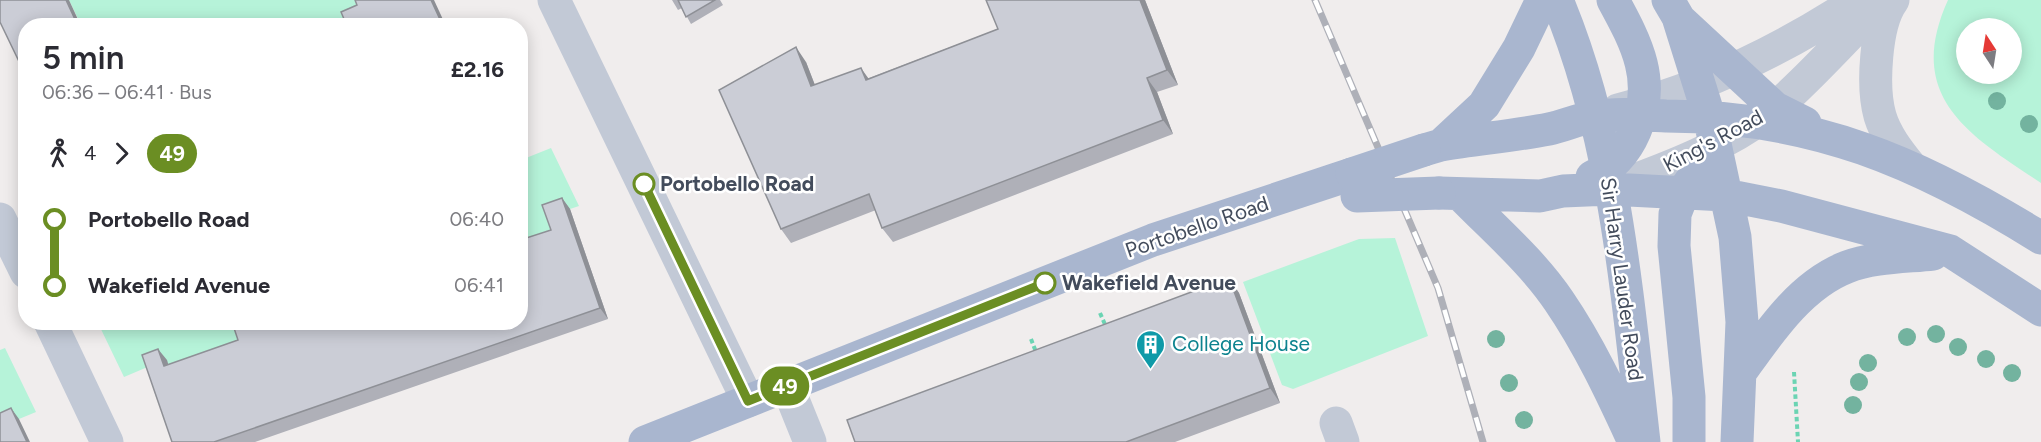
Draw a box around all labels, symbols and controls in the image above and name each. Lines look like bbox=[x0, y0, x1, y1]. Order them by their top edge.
north arrow bbox=[1956, 18, 2022, 84]
map controls bbox=[1956, 18, 2022, 84]
text: 5 min bbox=[42, 38, 124, 77]
text: £2.16 bbox=[451, 56, 504, 83]
text: 06:36 – 06:41 · Bus bbox=[42, 80, 212, 104]
street label: King's Road bbox=[1659, 104, 1767, 177]
icon: walk bbox=[42, 137, 75, 170]
icon: forward bbox=[105, 137, 138, 170]
text: 4 bbox=[84, 141, 96, 165]
text: 49 bbox=[159, 141, 185, 166]
place label: Portobello Road bbox=[660, 171, 814, 196]
marker: Portobello Road bbox=[633, 173, 655, 195]
street label: Sir Harry Lauder Road bbox=[1596, 176, 1649, 382]
street label: Portobello Road bbox=[1122, 190, 1272, 263]
text: Portobello Road bbox=[88, 206, 250, 233]
text: 06:40 bbox=[450, 207, 504, 231]
place label: Wakefield Avenue bbox=[1062, 270, 1236, 295]
text: Wakefield Avenue bbox=[88, 272, 270, 299]
marker: Wakefield Avenue bbox=[1034, 272, 1056, 294]
text: 06:41 bbox=[454, 273, 504, 297]
building icon: College House bbox=[1135, 328, 1167, 370]
place label: College House bbox=[1172, 331, 1310, 356]
line badge: 49 bbox=[758, 366, 812, 406]
text: 49 bbox=[772, 374, 798, 399]

